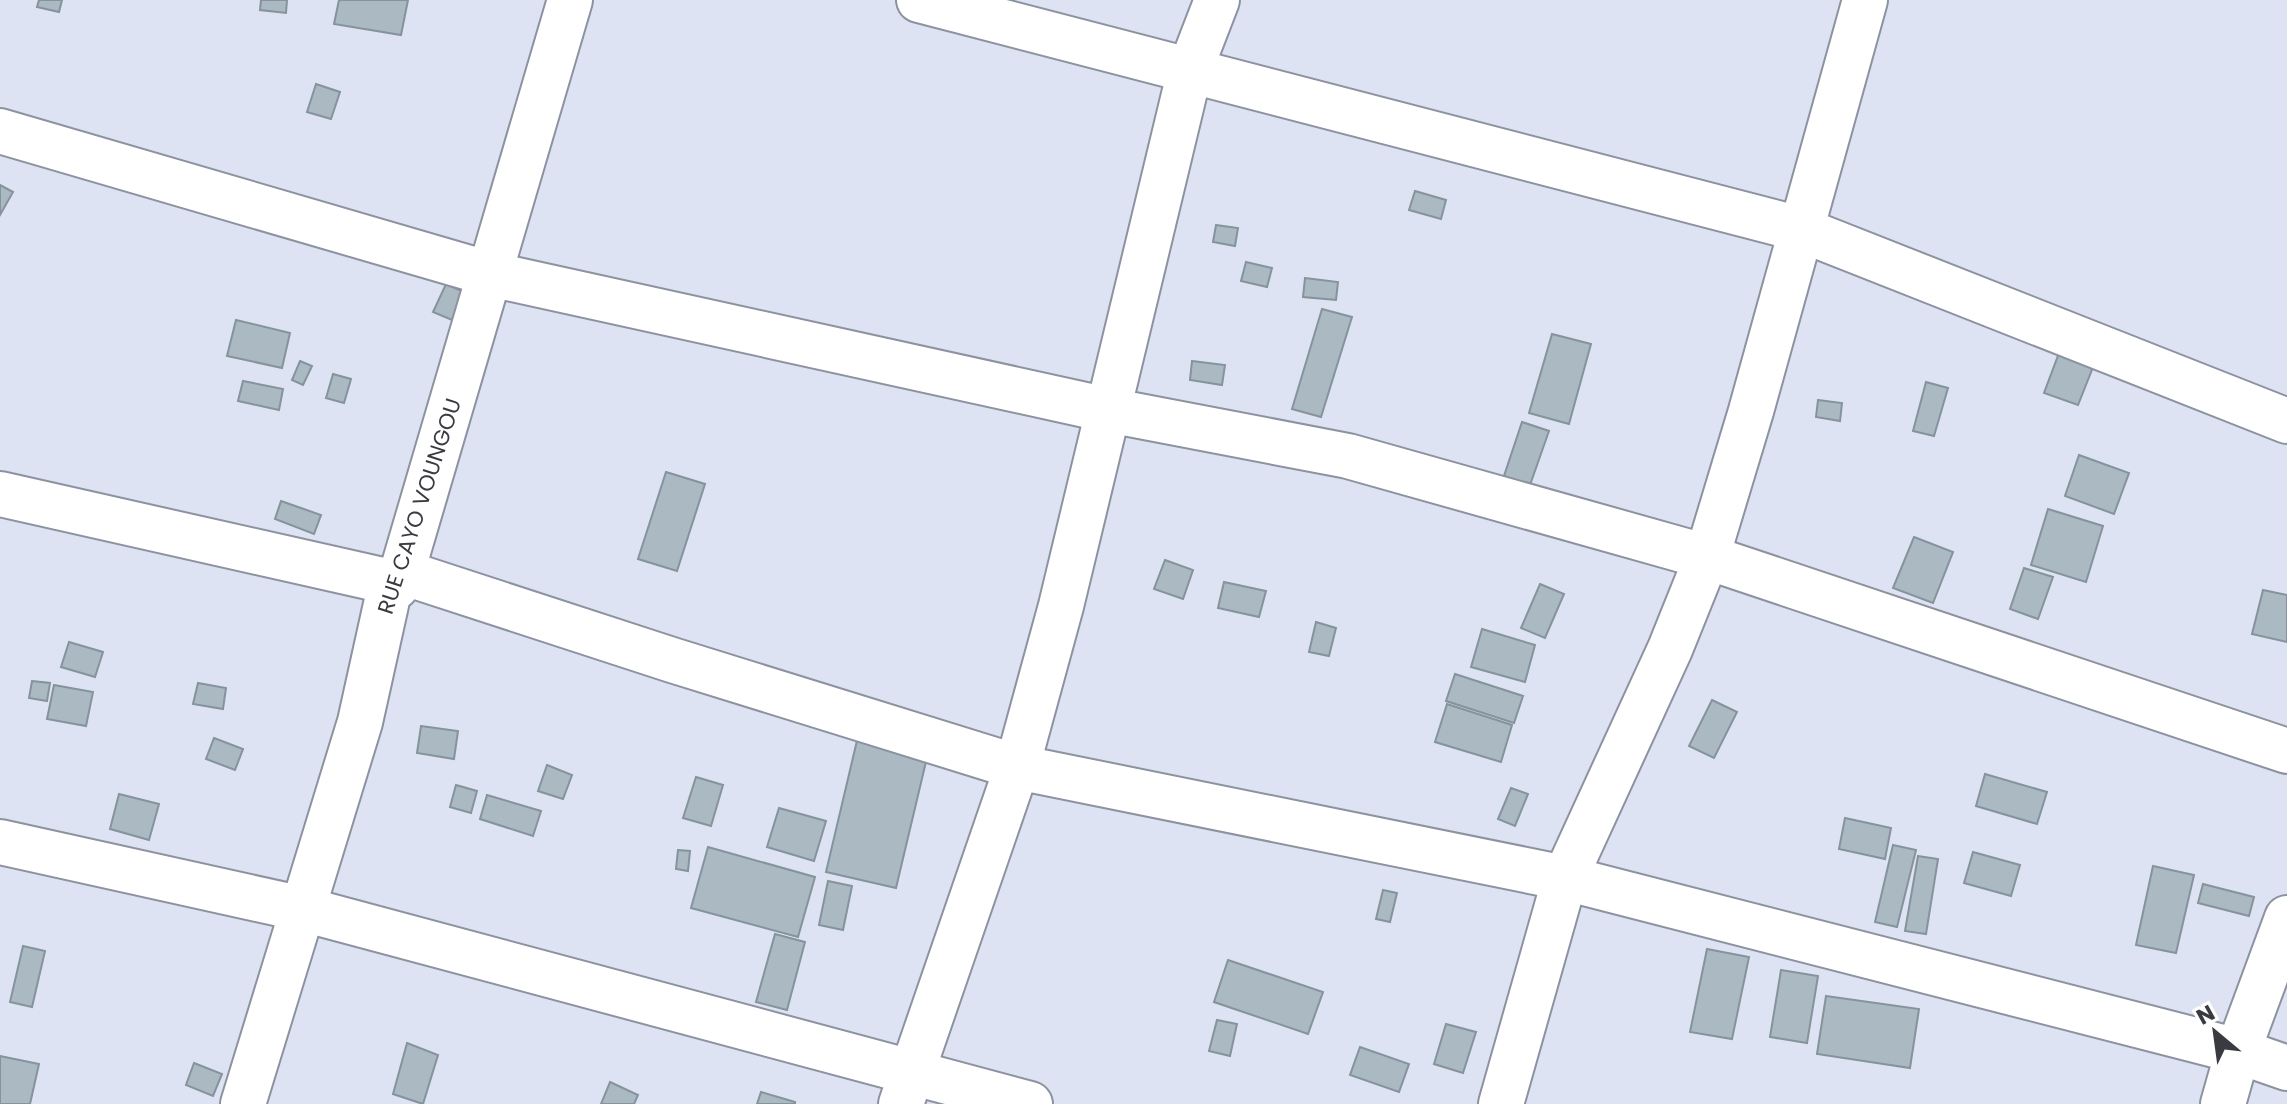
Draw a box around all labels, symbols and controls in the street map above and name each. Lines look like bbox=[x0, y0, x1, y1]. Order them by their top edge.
street label: RUE CAYO VOUNGOU bbox=[370, 394, 469, 618]
north arrow bbox=[2175, 992, 2255, 1072]
text: N bbox=[2191, 997, 2220, 1033]

